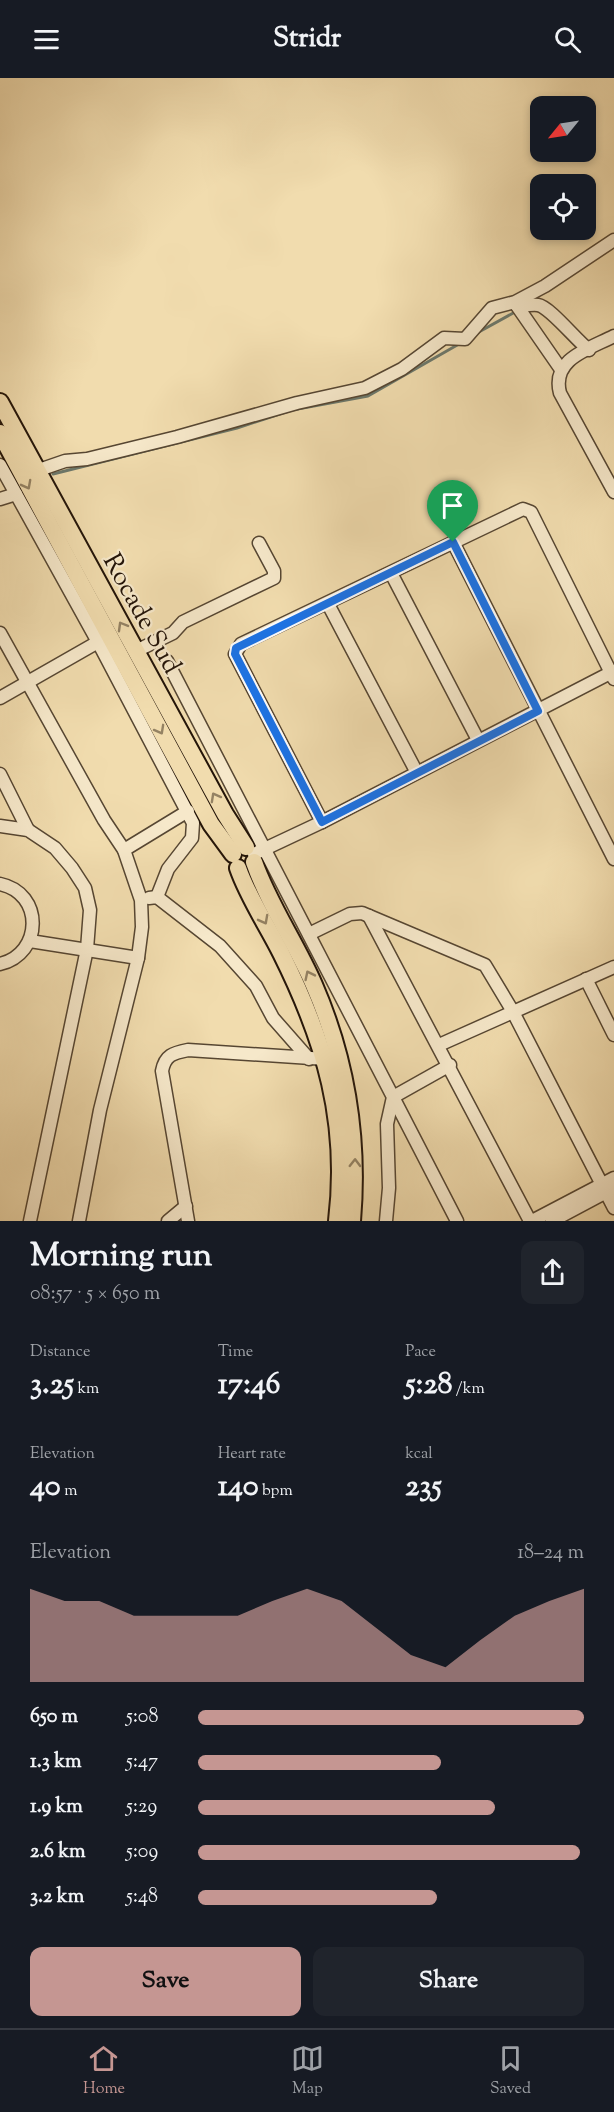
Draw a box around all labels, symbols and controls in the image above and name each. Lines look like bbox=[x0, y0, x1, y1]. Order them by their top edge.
text: Stridr bbox=[273, 20, 341, 59]
icon: menu bbox=[30, 23, 63, 56]
icon: search bbox=[551, 23, 584, 56]
north arrow bbox=[530, 96, 596, 162]
map controls bbox=[530, 96, 596, 240]
button: locate bbox=[530, 174, 596, 240]
one-way arrow bbox=[20, 479, 31, 489]
pin bbox=[427, 480, 478, 542]
icon: arrive bbox=[436, 489, 469, 522]
street label: Rocade Sud bbox=[92, 547, 189, 682]
one-way arrow bbox=[117, 621, 129, 632]
one-way arrow bbox=[153, 724, 164, 734]
one-way arrow bbox=[211, 793, 222, 803]
one-way arrow bbox=[257, 913, 268, 924]
one-way arrow bbox=[305, 970, 317, 981]
one-way arrow bbox=[349, 1158, 362, 1167]
text: Morning run bbox=[30, 1233, 212, 1281]
button: share bbox=[521, 1241, 584, 1304]
text: 08:57 · 5 × 650 m bbox=[30, 1280, 160, 1309]
text: Distance bbox=[30, 1341, 90, 1364]
text: Time bbox=[218, 1341, 253, 1364]
text: Pace bbox=[405, 1341, 436, 1364]
text: 3.25 bbox=[30, 1364, 74, 1407]
text: 17:46 bbox=[218, 1364, 280, 1407]
text: 5:28 bbox=[405, 1364, 452, 1407]
text: km bbox=[74, 1378, 99, 1401]
text: /km bbox=[452, 1378, 485, 1401]
text: Elevation bbox=[30, 1443, 95, 1466]
text: Heart rate bbox=[218, 1443, 286, 1466]
text: kcal bbox=[405, 1443, 433, 1466]
text: 40 bbox=[30, 1466, 61, 1509]
text: 140 bbox=[218, 1466, 259, 1509]
text: 235 bbox=[405, 1466, 442, 1509]
text: m bbox=[61, 1480, 77, 1503]
text: bpm bbox=[259, 1480, 293, 1503]
text: Elevation bbox=[30, 1539, 111, 1568]
text: 18–24 m bbox=[517, 1539, 584, 1568]
text: 650 m bbox=[30, 1703, 78, 1732]
text: 5:08 bbox=[126, 1703, 158, 1732]
text: 1.3 km bbox=[30, 1748, 82, 1777]
text: 5:47 bbox=[126, 1748, 158, 1777]
text: 1.9 km bbox=[30, 1793, 83, 1822]
text: 5:29 bbox=[126, 1793, 157, 1822]
text: 2.6 km bbox=[30, 1838, 86, 1867]
text: 5:09 bbox=[126, 1838, 158, 1867]
text: 3.2 km bbox=[30, 1883, 84, 1912]
text: 5:48 bbox=[126, 1883, 158, 1912]
button: Save bbox=[30, 1947, 301, 2016]
button: Share bbox=[313, 1947, 584, 2016]
tab: Home bbox=[83, 2042, 125, 2101]
tab: Map bbox=[291, 2042, 324, 2101]
tab: Saved bbox=[490, 2042, 531, 2101]

